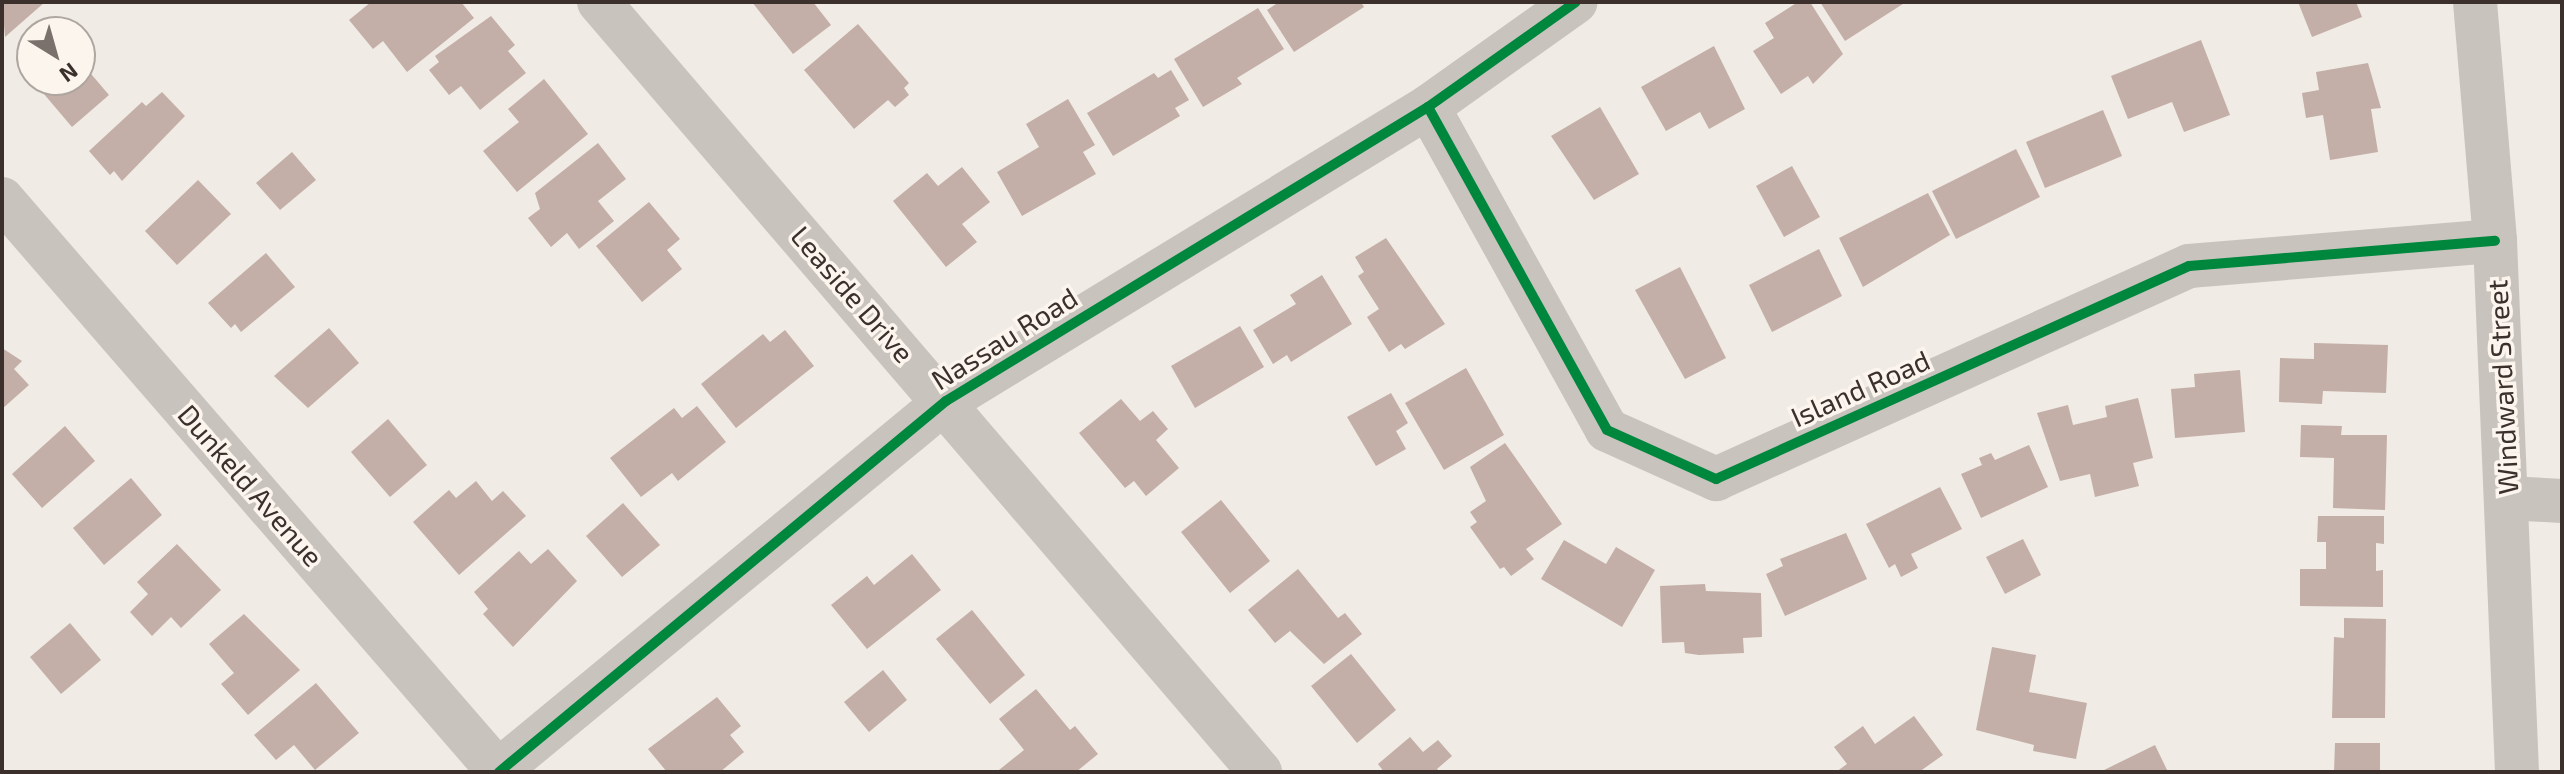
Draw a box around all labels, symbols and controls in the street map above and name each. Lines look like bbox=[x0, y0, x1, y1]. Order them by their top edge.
north arrow bbox=[16, 16, 96, 96]
text: N bbox=[55, 58, 83, 89]
street label: Leaside Drive bbox=[785, 219, 921, 369]
street label: Windward Street bbox=[2480, 279, 2524, 495]
street label: Nassau Road bbox=[925, 280, 1083, 396]
street label: Island Road bbox=[1785, 342, 1935, 434]
street label: Dunkeld Avenue bbox=[171, 397, 331, 573]

